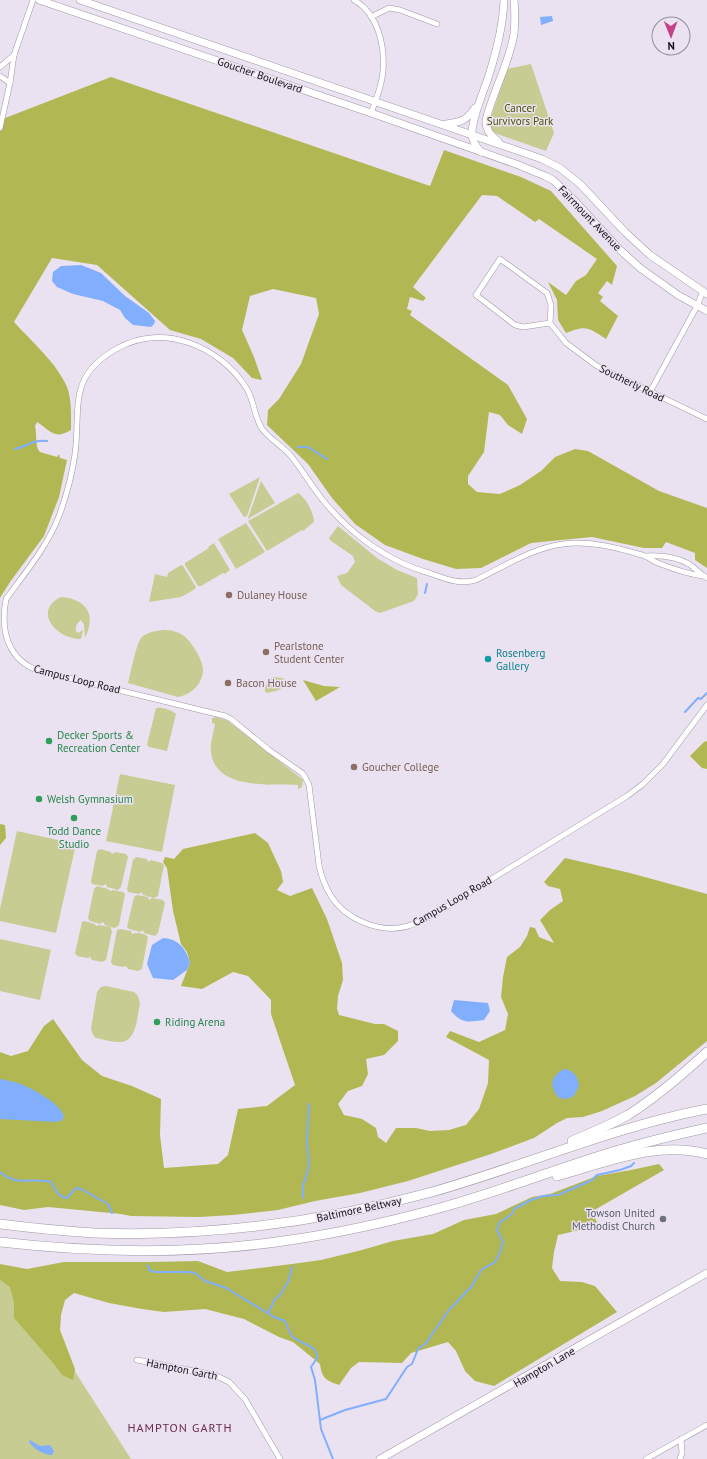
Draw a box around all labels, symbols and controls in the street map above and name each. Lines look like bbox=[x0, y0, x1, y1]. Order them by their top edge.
north arrow bbox=[651, 16, 691, 56]
text: N bbox=[667, 39, 675, 53]
street label: Goucher Boulevard bbox=[216, 54, 304, 96]
park label: Cancer Survivors Park bbox=[487, 101, 554, 128]
street label: Fairmount Avenue bbox=[555, 182, 625, 254]
street label: Southerly Road bbox=[597, 361, 667, 405]
place label: Dulaney House bbox=[237, 588, 308, 602]
marker: Dulaney House bbox=[224, 590, 234, 600]
place label: Pearlstone Student Center bbox=[274, 639, 344, 666]
place label: Rosenberg Gallery bbox=[496, 646, 545, 673]
marker: Pearlstone Student Center bbox=[261, 647, 271, 657]
marker: Rosenberg Gallery bbox=[483, 654, 493, 664]
street label: Campus Loop Road bbox=[32, 661, 122, 697]
place label: Bacon House bbox=[236, 676, 297, 690]
marker: Bacon House bbox=[223, 678, 233, 688]
place label: Decker Sports & Recreation Center bbox=[57, 728, 140, 755]
marker: Decker Sports & Recreation Center bbox=[44, 736, 54, 746]
place label: Goucher College bbox=[362, 760, 439, 774]
marker: Goucher College bbox=[349, 762, 359, 772]
place label: Welsh Gymnasium bbox=[47, 792, 133, 806]
marker: Welsh Gymnasium bbox=[34, 794, 44, 804]
marker: Todd Dance Studio bbox=[69, 813, 79, 823]
place label: Todd Dance Studio bbox=[47, 824, 102, 851]
street label: Campus Loop Road bbox=[410, 873, 494, 929]
place label: Riding Arena bbox=[165, 1015, 225, 1029]
marker: Riding Arena bbox=[152, 1017, 162, 1027]
street label: Baltimore Beltway bbox=[315, 1193, 404, 1225]
place label: Towson United Methodist Church bbox=[572, 1206, 655, 1233]
marker: Towson United Methodist Church bbox=[658, 1214, 668, 1224]
street label: Hampton Lane bbox=[511, 1344, 578, 1390]
street label: Hampton Garth bbox=[145, 1355, 219, 1383]
district label: HAMPTON GARTH bbox=[127, 1420, 233, 1435]

